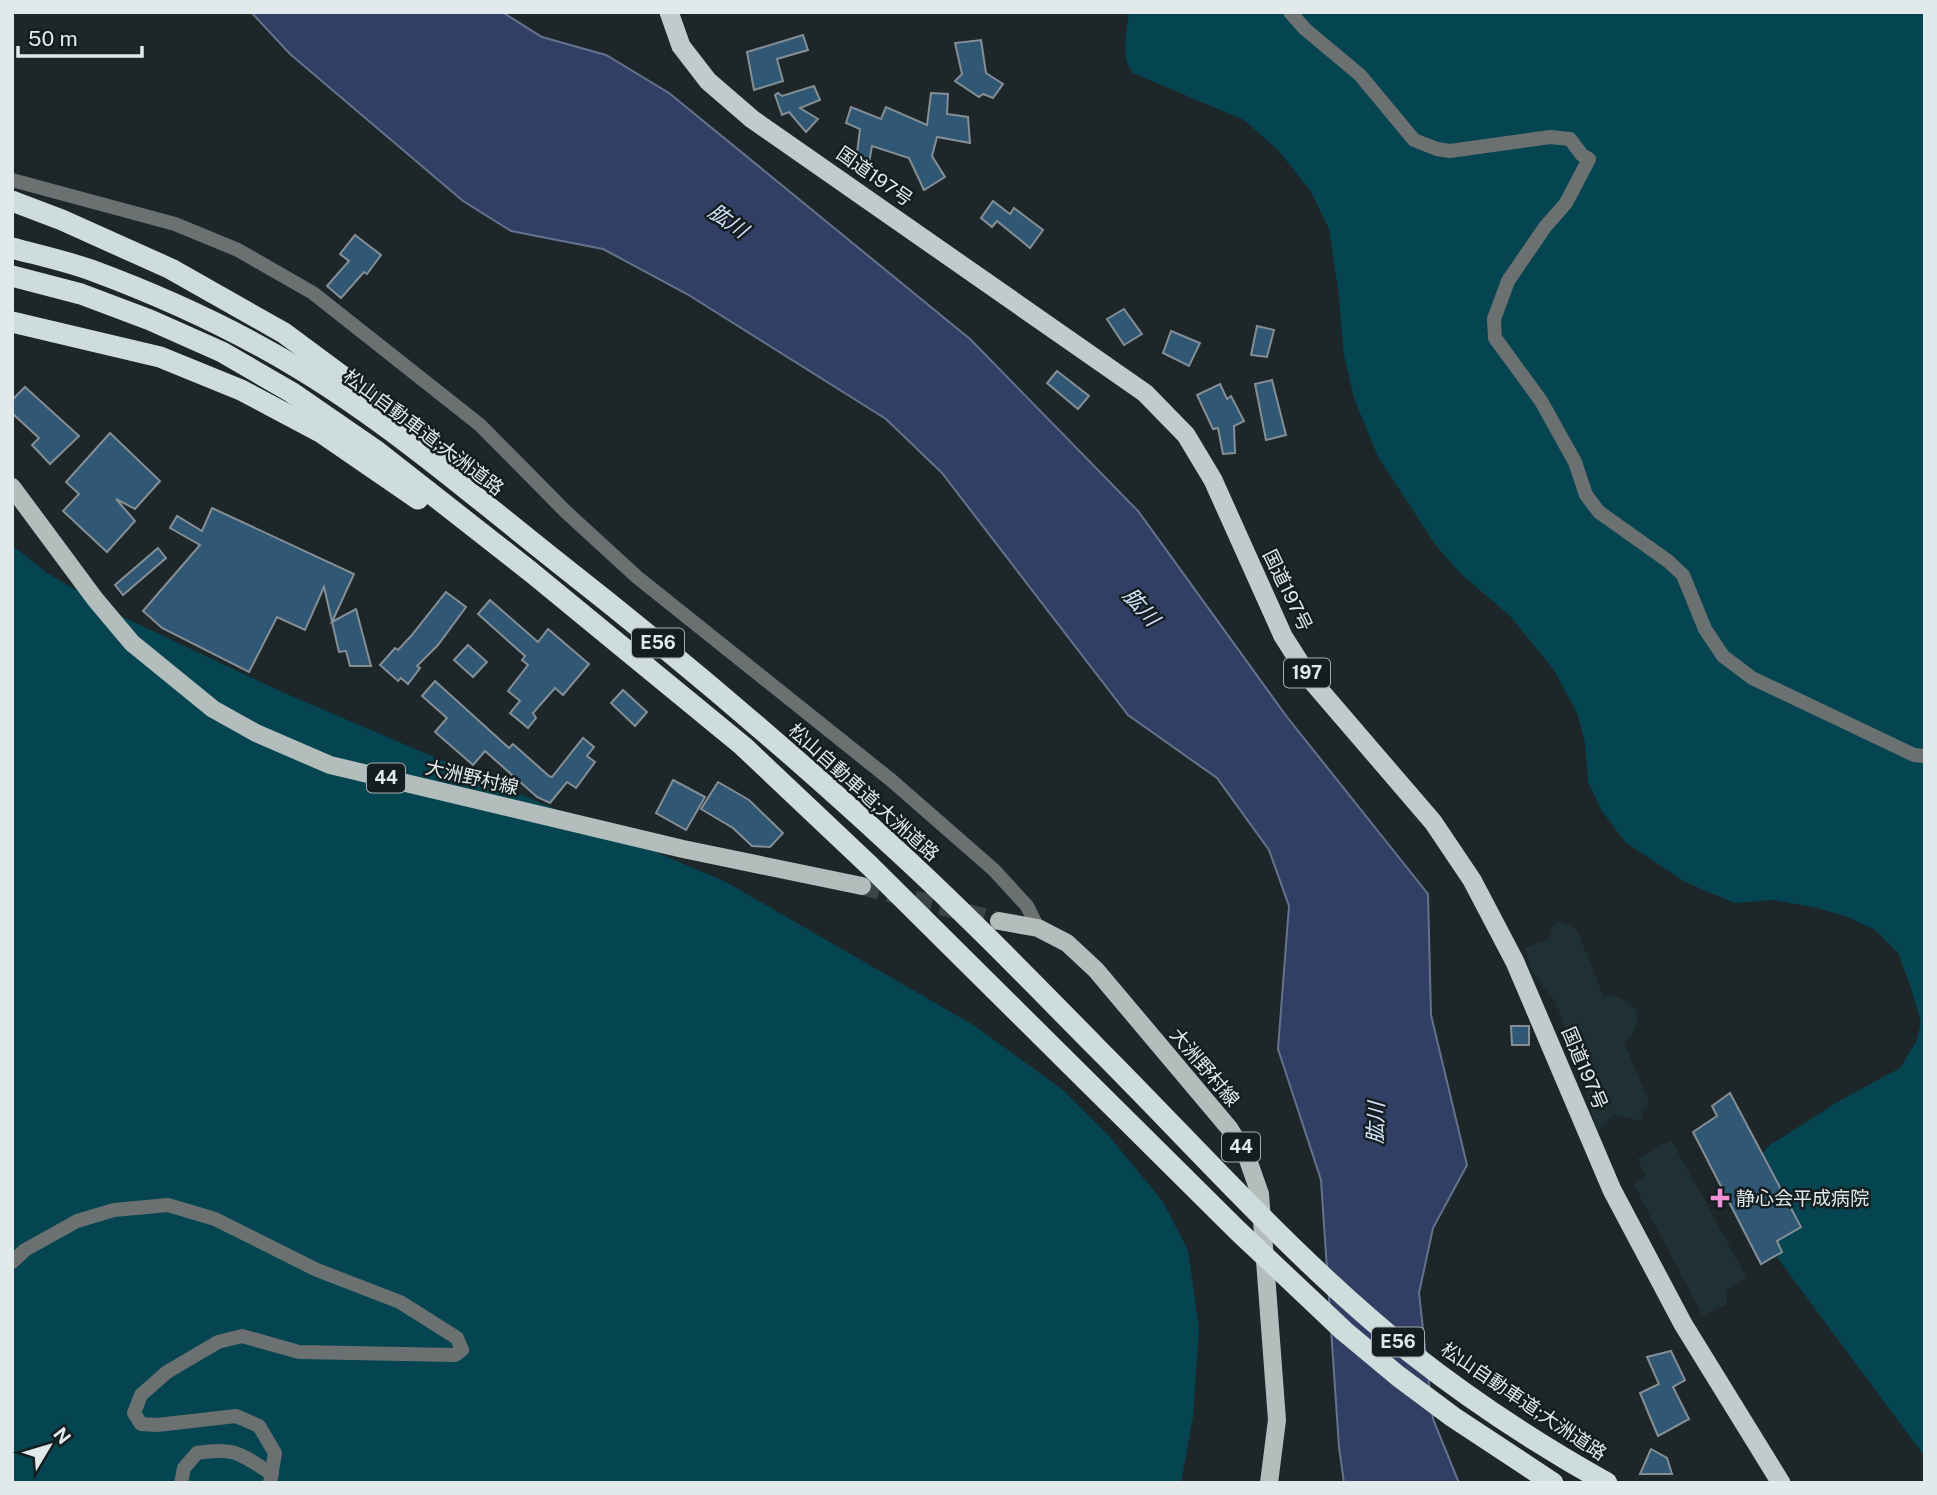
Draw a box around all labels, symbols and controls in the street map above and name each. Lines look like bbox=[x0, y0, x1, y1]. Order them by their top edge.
scale bar bbox=[18, 14, 142, 58]
text: 50 m bbox=[28, 26, 78, 51]
street label: 国道197号 bbox=[833, 142, 917, 210]
water label: 肱川 bbox=[704, 198, 754, 244]
street label: 松山自動車道;大洲道路 bbox=[340, 365, 508, 499]
street label: 国道197号 bbox=[1259, 546, 1317, 634]
water label: 肱川 bbox=[1118, 583, 1166, 632]
road number: E56 bbox=[632, 628, 684, 658]
road number: 197 bbox=[1284, 658, 1330, 688]
street label: 松山自動車道;大洲道路 bbox=[784, 719, 944, 865]
street label: 大洲野村線 bbox=[423, 756, 521, 798]
road number: 44 bbox=[367, 764, 405, 792]
street label: 国道197号 bbox=[1558, 1023, 1612, 1113]
street label: 大洲野村線 bbox=[1166, 1024, 1244, 1110]
water label: 肱川 bbox=[1362, 1100, 1389, 1144]
road number: 44 bbox=[1222, 1132, 1260, 1162]
place label: 静心会平成病院 bbox=[1736, 1187, 1869, 1209]
marker: 静心会平成病院 bbox=[1710, 1188, 1730, 1208]
road number: E56 bbox=[1372, 1328, 1424, 1357]
street label: 松山自動車道;大洲道路 bbox=[1437, 1337, 1611, 1465]
north arrow bbox=[14, 1411, 84, 1481]
text: N bbox=[49, 1423, 76, 1448]

